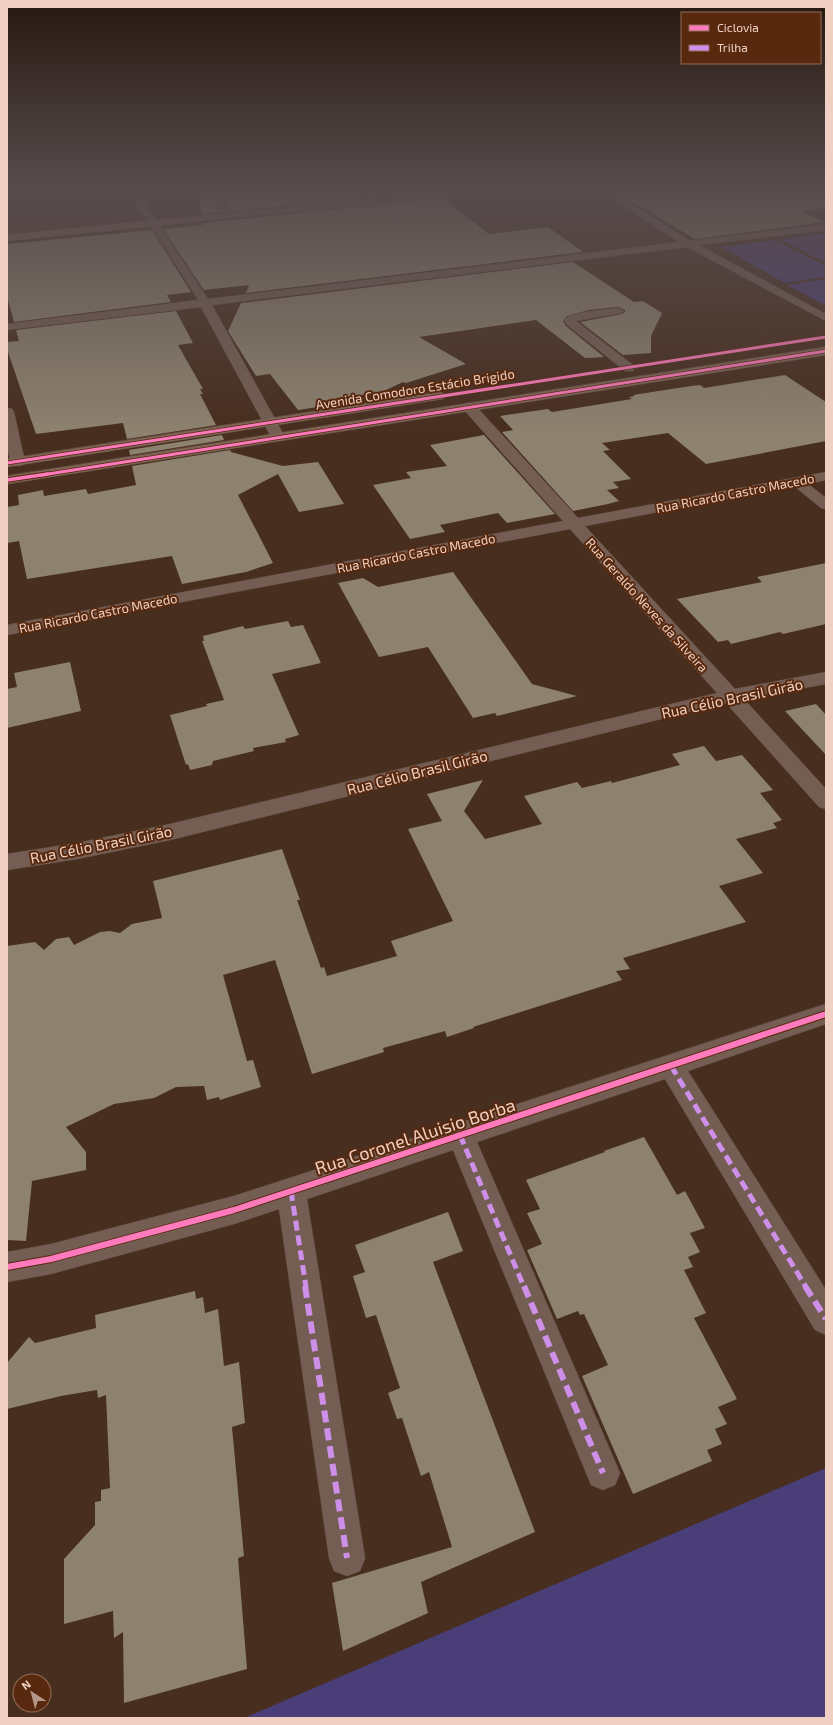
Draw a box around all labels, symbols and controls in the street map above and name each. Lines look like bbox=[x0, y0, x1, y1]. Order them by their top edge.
legend bbox=[681, 12, 821, 64]
text: Ciclovia bbox=[717, 20, 759, 34]
text: Trilha bbox=[717, 40, 748, 54]
street label: Avenida Comodoro Estácio Brigido bbox=[314, 365, 516, 413]
street label: Rua Ricardo Castro Macedo bbox=[654, 470, 816, 516]
street label: Rua Ricardo Castro Macedo bbox=[335, 530, 497, 576]
street label: Rua Geraldo Neves da Silveira bbox=[583, 535, 711, 675]
street label: Rua Ricardo Castro Macedo bbox=[17, 590, 179, 636]
street label: Rua Célio Brasil Girão bbox=[660, 674, 804, 722]
street label: Rua Célio Brasil Girão bbox=[345, 746, 489, 798]
street label: Rua Célio Brasil Girão bbox=[28, 821, 174, 867]
street label: Rua Coronel Aluisio Borba bbox=[312, 1093, 518, 1179]
north arrow bbox=[12, 1673, 52, 1713]
text: N bbox=[19, 1677, 33, 1692]

